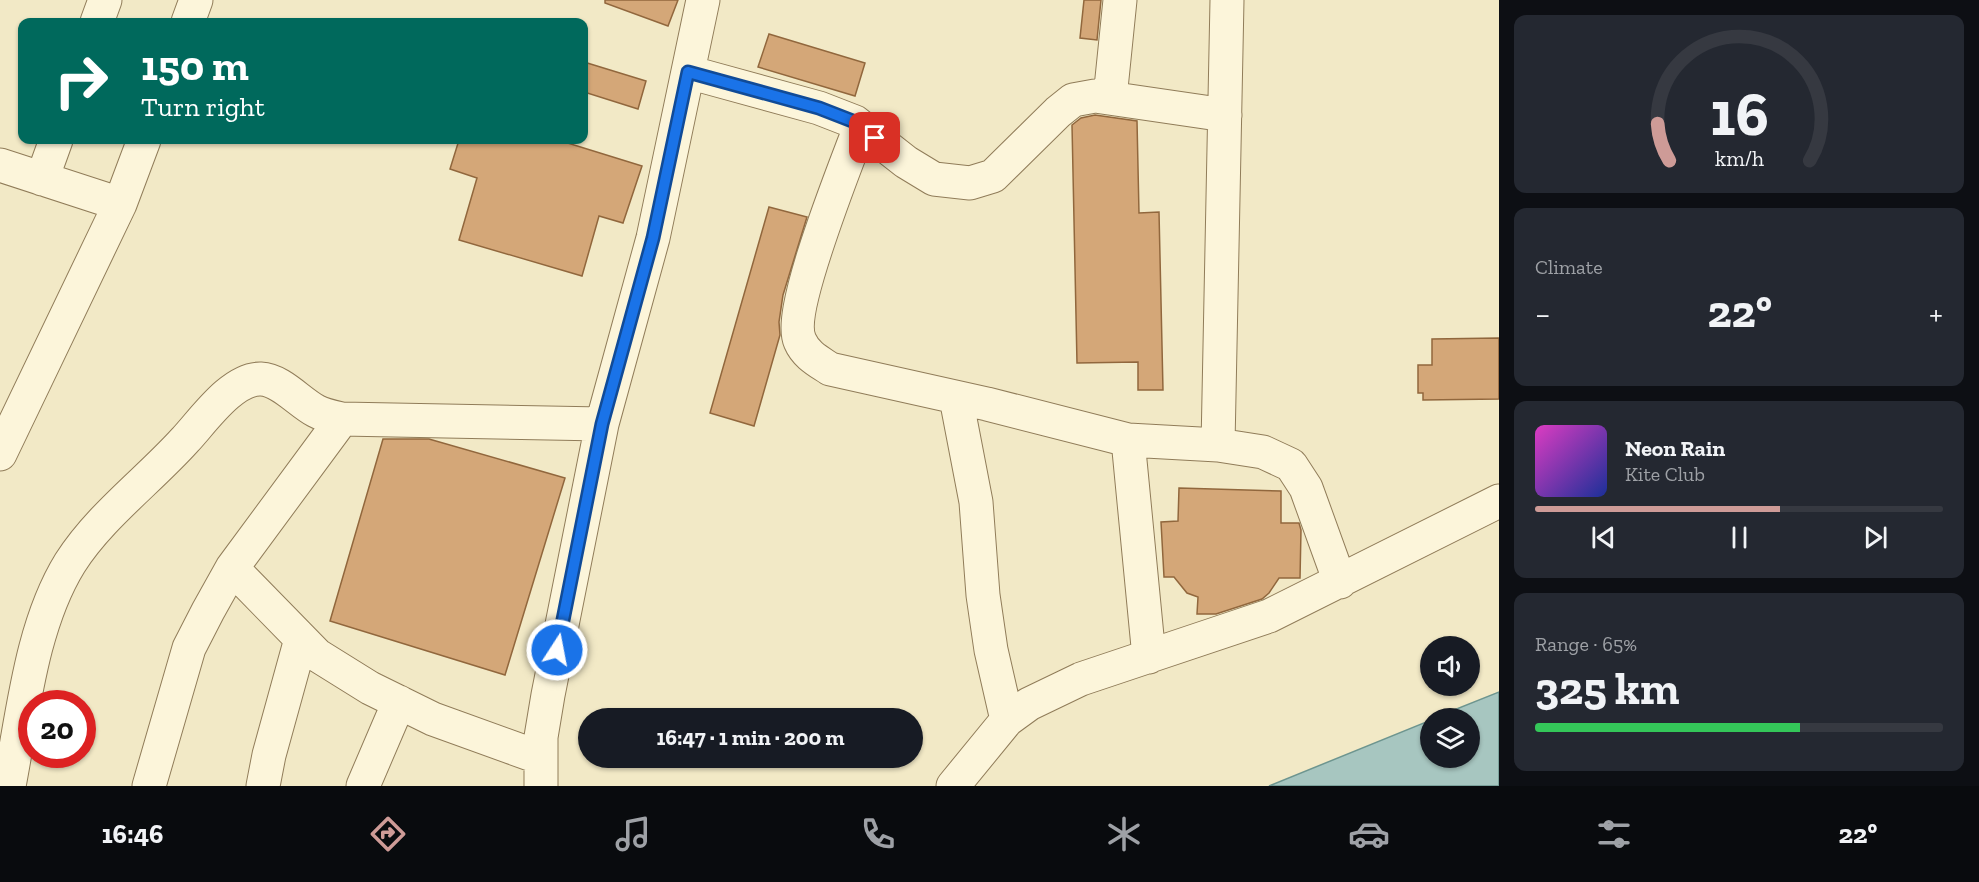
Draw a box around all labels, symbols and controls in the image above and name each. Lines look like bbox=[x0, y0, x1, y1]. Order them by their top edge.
text: 150 m bbox=[141, 40, 249, 91]
icon: right bbox=[42, 42, 120, 120]
text: 16 bbox=[1710, 76, 1768, 151]
text: Turn right bbox=[141, 91, 265, 123]
pin bbox=[849, 112, 900, 163]
icon: arrive bbox=[858, 121, 891, 154]
text: km/h bbox=[1715, 146, 1763, 171]
text: Climate bbox=[1535, 255, 1603, 279]
text: 22° bbox=[1707, 285, 1772, 339]
text: − bbox=[1535, 294, 1550, 333]
text: + bbox=[1929, 294, 1943, 333]
text: Neon Rain bbox=[1625, 435, 1725, 462]
text: Kite Club bbox=[1625, 462, 1705, 486]
icon: previous bbox=[1587, 521, 1620, 554]
icon: pause bbox=[1723, 521, 1756, 554]
icon: next bbox=[1859, 521, 1892, 554]
position arrow bbox=[525, 618, 589, 682]
text: Range · 65% bbox=[1535, 632, 1637, 656]
map controls bbox=[1420, 636, 1480, 768]
button: sound bbox=[1420, 636, 1480, 696]
text: 325 km bbox=[1535, 662, 1679, 716]
speed limit sign: 20 bbox=[18, 690, 96, 768]
button: layers bbox=[1420, 708, 1480, 768]
text: 16:47 · 1 min · 200 m bbox=[656, 724, 845, 751]
icon: directions bbox=[367, 813, 409, 855]
icon: music bbox=[612, 813, 654, 855]
icon: phone bbox=[857, 813, 899, 855]
icon: climate bbox=[1103, 813, 1145, 855]
icon: car bbox=[1348, 813, 1390, 855]
icon: filters bbox=[1593, 813, 1635, 855]
text: 16:46 bbox=[102, 818, 164, 850]
text: 22° bbox=[1838, 818, 1877, 850]

